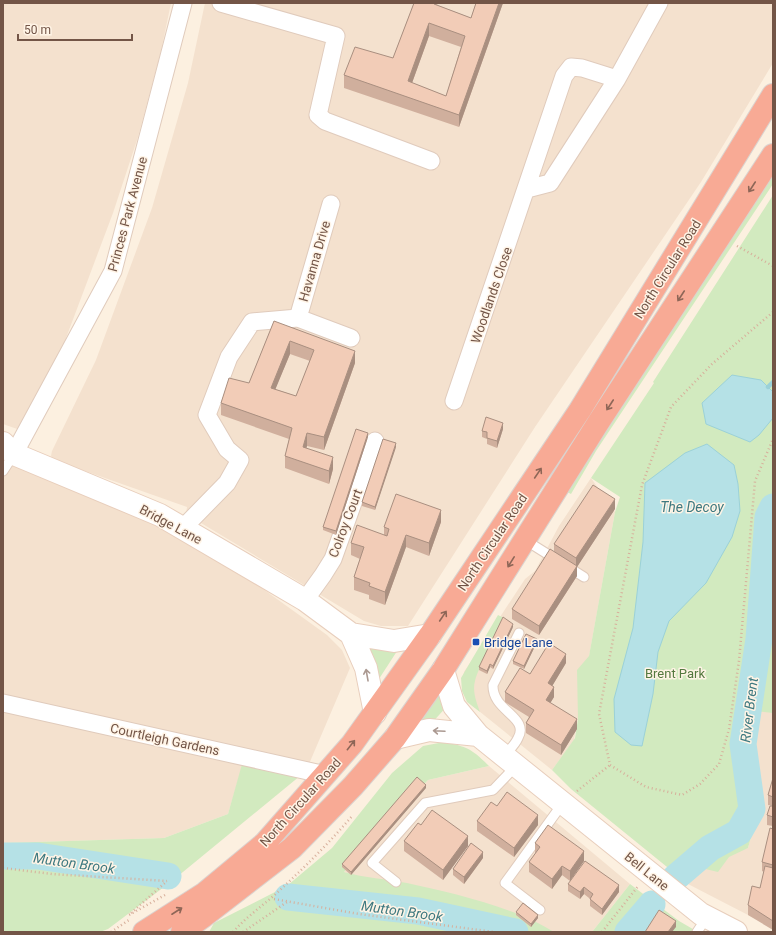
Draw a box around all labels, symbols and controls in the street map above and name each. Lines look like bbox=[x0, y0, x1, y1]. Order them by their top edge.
scale bar bbox=[18, 16, 132, 42]
text: 50 m bbox=[24, 23, 51, 37]
street label: Princes Park Avenue bbox=[105, 155, 150, 273]
one-way arrow bbox=[747, 181, 755, 193]
street label: North Circular Road bbox=[631, 217, 704, 321]
street label: Havanna Drive bbox=[296, 219, 333, 303]
street label: Woodlands Close bbox=[468, 245, 515, 345]
one-way arrow bbox=[676, 290, 684, 302]
one-way arrow bbox=[606, 399, 614, 410]
one-way arrow bbox=[534, 468, 542, 479]
street label: Colroy Court bbox=[326, 487, 365, 559]
street label: North Circular Road bbox=[454, 491, 530, 594]
water label: The Decoy bbox=[660, 499, 724, 515]
street label: Bridge Lane bbox=[137, 502, 205, 547]
one-way arrow bbox=[506, 557, 515, 568]
one-way arrow bbox=[439, 611, 447, 622]
place label: Bridge Lane bbox=[484, 635, 553, 650]
marker: Bridge Lane bbox=[471, 637, 481, 647]
park label: Brent Park bbox=[645, 666, 705, 681]
one-way arrow bbox=[363, 669, 371, 682]
water label: River Brent bbox=[737, 676, 761, 743]
street label: Courtleigh Gardens bbox=[109, 721, 221, 758]
one-way arrow bbox=[433, 727, 446, 734]
one-way arrow bbox=[347, 740, 356, 751]
street label: North Circular Road bbox=[257, 755, 344, 850]
water label: Mutton Brook bbox=[32, 849, 117, 877]
street label: Bell Lane bbox=[621, 849, 672, 894]
water label: Mutton Brook bbox=[360, 897, 445, 925]
one-way arrow bbox=[171, 907, 182, 915]

